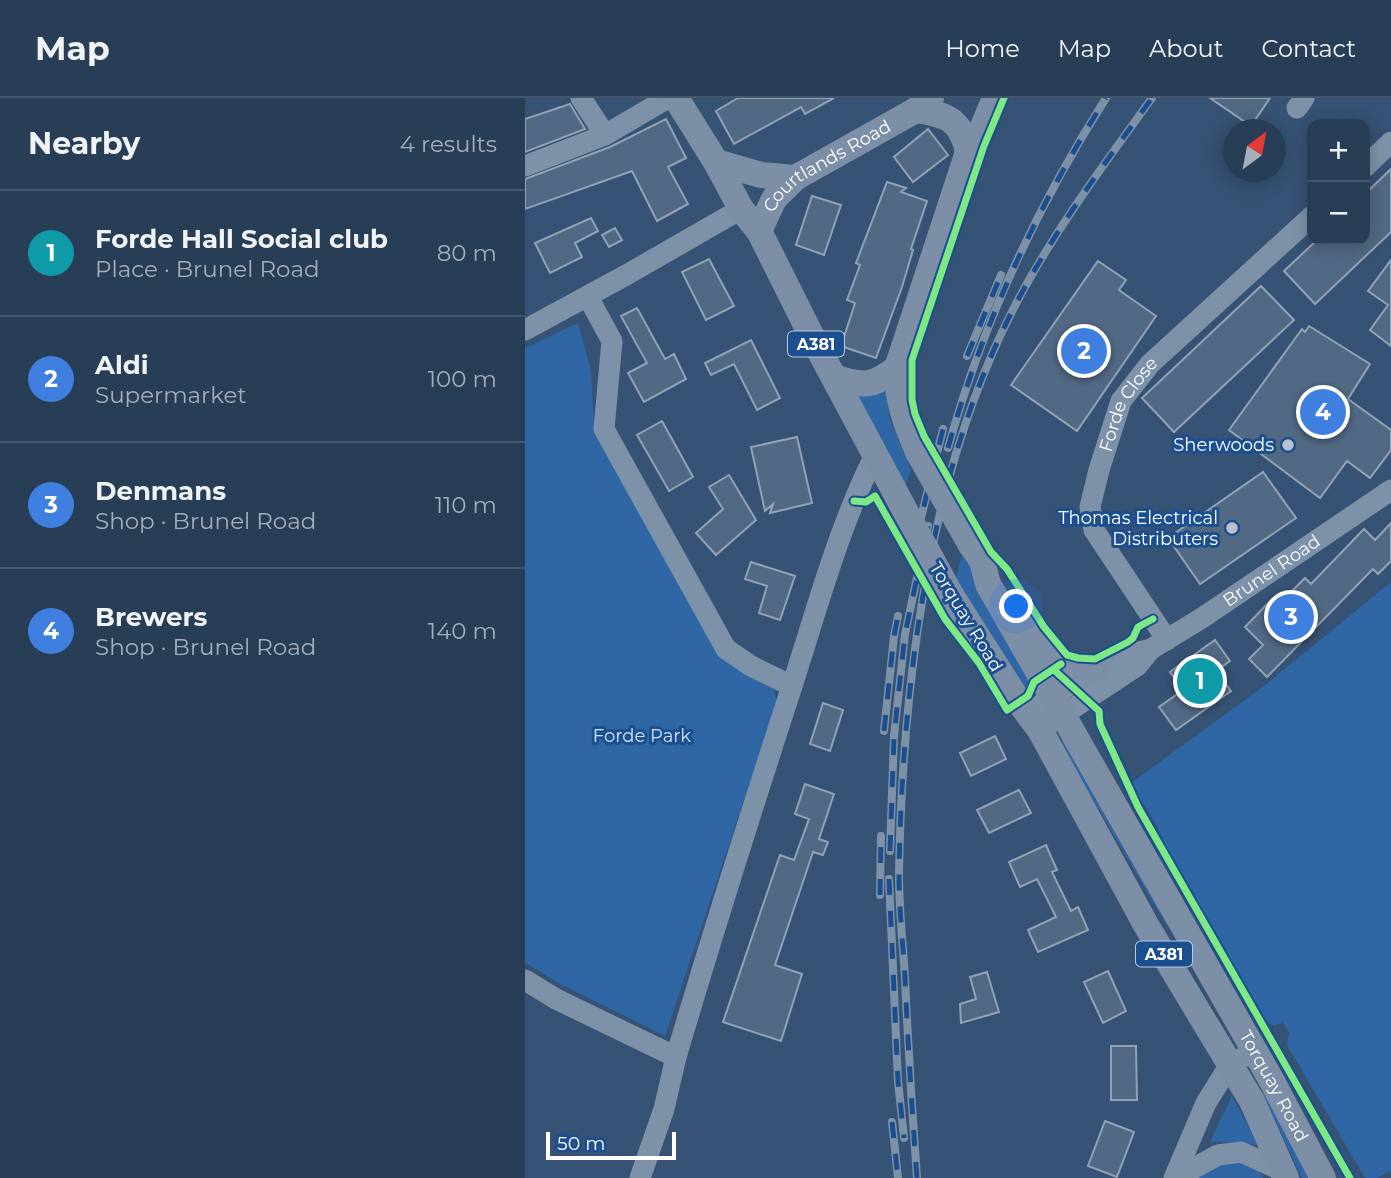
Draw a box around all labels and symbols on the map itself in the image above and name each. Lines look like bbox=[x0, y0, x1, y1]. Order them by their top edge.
street label: Courtlands Road bbox=[759, 115, 895, 215]
north arrow bbox=[1223, 119, 1286, 182]
pin: 2 bbox=[1061, 325, 1107, 377]
road number: A381 bbox=[788, 332, 844, 356]
street label: Forde Close bbox=[1094, 352, 1162, 455]
pin: 4 bbox=[1300, 386, 1346, 438]
place label: Sherwoods bbox=[1173, 434, 1274, 456]
marker: Sherwoods bbox=[1280, 437, 1296, 453]
place label: Thomas Electrical Distributers bbox=[1058, 507, 1218, 550]
marker: Thomas Electrical Distributers bbox=[1224, 520, 1240, 536]
street label: Brunel Road bbox=[1219, 530, 1324, 612]
street label: Torquay Road bbox=[925, 558, 1007, 676]
your location bbox=[999, 589, 1033, 623]
pin: 3 bbox=[1268, 591, 1314, 643]
pin: 1 bbox=[1177, 655, 1223, 707]
park label: Forde Park bbox=[593, 725, 691, 747]
road number: A381 bbox=[1136, 942, 1192, 967]
street label: Torquay Road bbox=[1234, 1027, 1313, 1146]
scale bar bbox=[546, 1129, 675, 1161]

